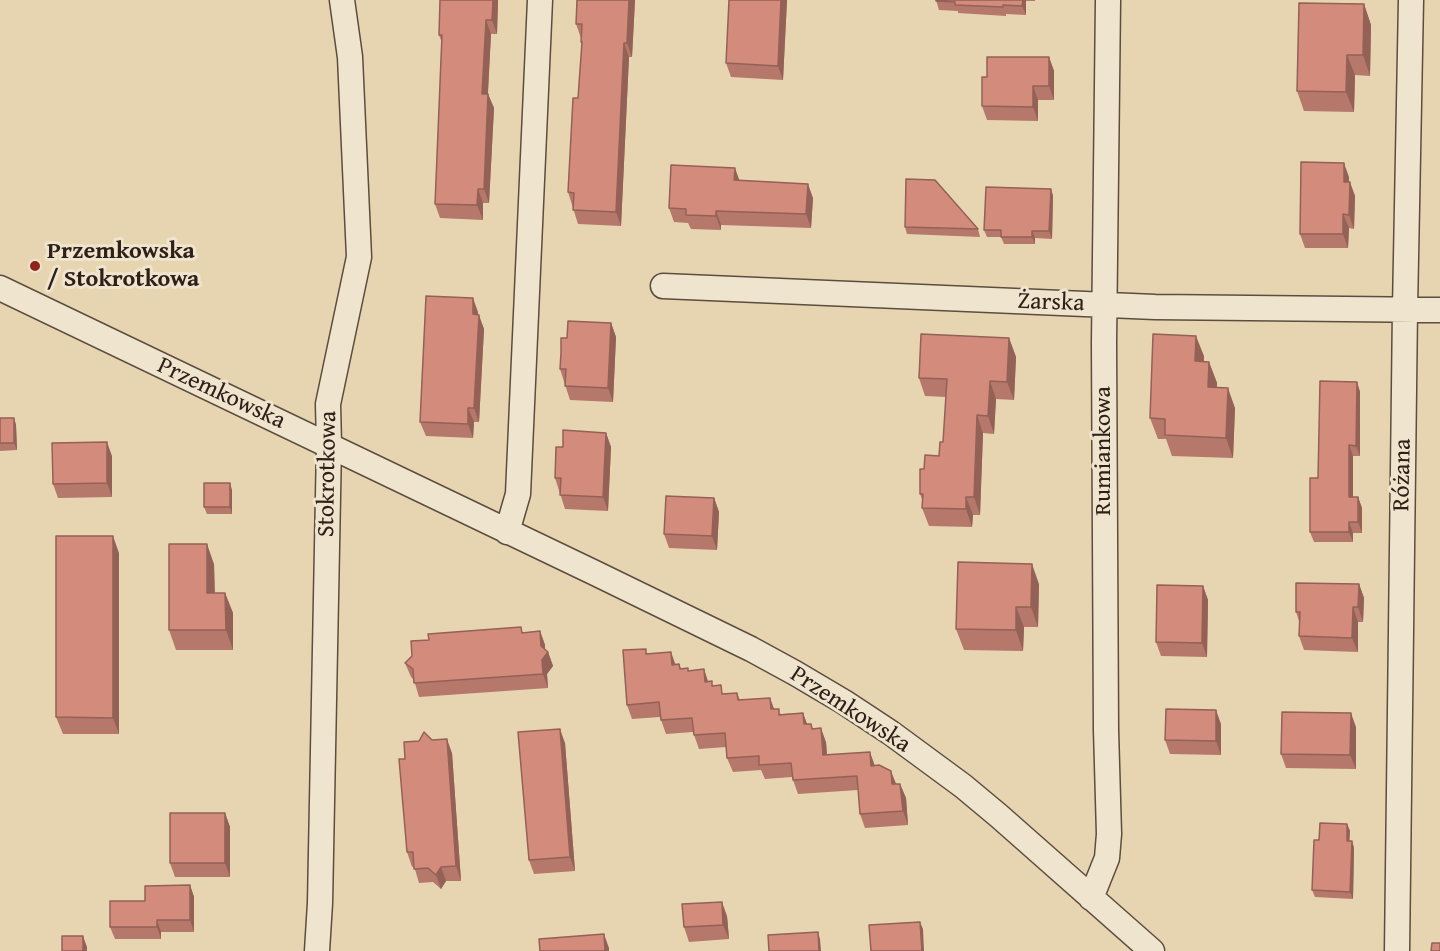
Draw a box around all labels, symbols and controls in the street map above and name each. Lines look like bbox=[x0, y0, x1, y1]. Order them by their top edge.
place label: Przemkowska / Stokrotkowa bbox=[47, 238, 199, 294]
marker: Przemkowska / Stokrotkowa bbox=[28, 259, 42, 273]
street label: Żarska bbox=[1017, 287, 1085, 319]
street label: Przemkowska bbox=[152, 352, 290, 436]
street label: Rumiankowa bbox=[1090, 386, 1118, 516]
street label: Stokrotkowa bbox=[312, 411, 344, 537]
street label: Różana bbox=[1388, 438, 1418, 512]
street label: Przemkowska bbox=[784, 660, 916, 760]

